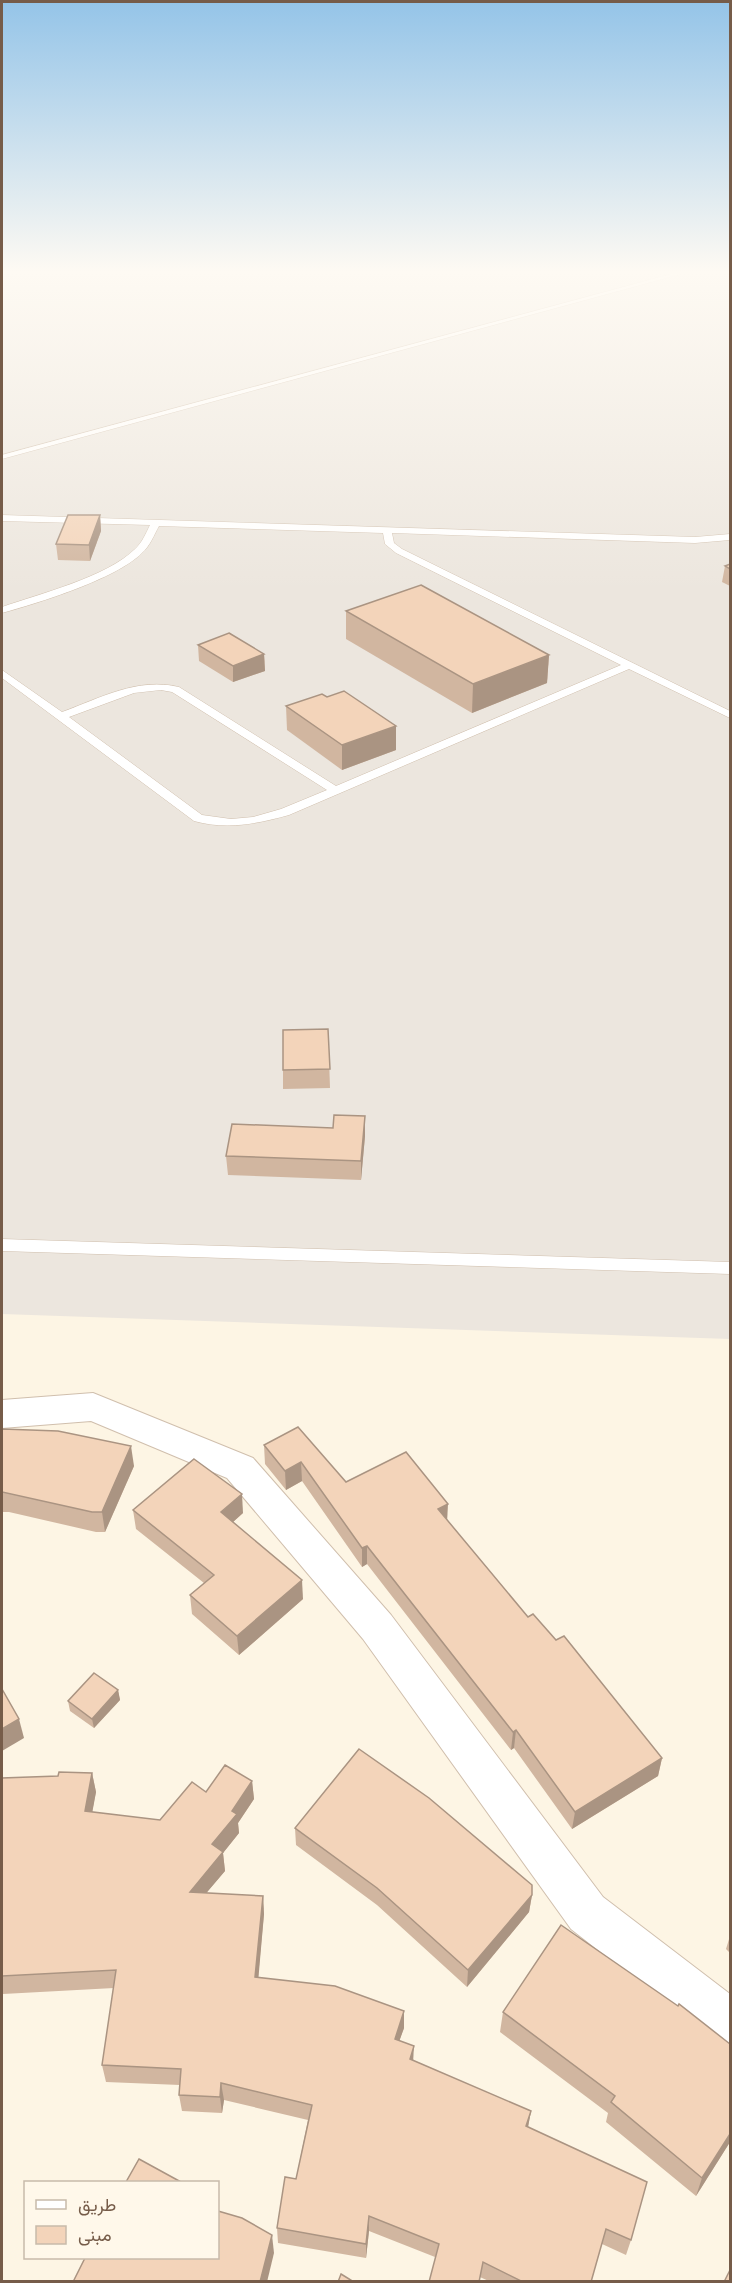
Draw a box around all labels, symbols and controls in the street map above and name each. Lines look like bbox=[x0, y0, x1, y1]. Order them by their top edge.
legend bbox=[24, 2181, 219, 2259]
text: طريق bbox=[78, 2194, 116, 2216]
text: مبنى bbox=[78, 2224, 112, 2246]

